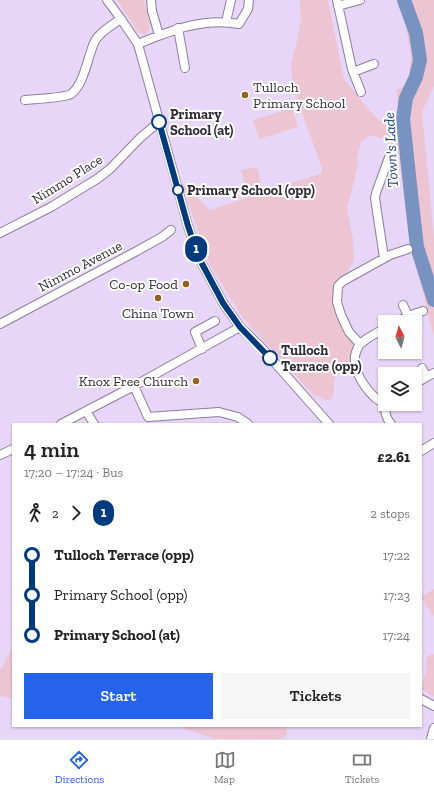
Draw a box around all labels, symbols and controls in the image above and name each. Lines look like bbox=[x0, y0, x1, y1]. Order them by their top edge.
place label: Tulloch Primary School bbox=[253, 79, 346, 112]
marker: Tulloch Primary School bbox=[240, 90, 250, 100]
place label: Primary School (at) bbox=[170, 106, 233, 139]
water label: Town's Lade bbox=[380, 112, 402, 188]
marker: Primary School (at) bbox=[151, 114, 167, 130]
street label: Nimmo Place bbox=[29, 151, 106, 208]
place label: Primary School (opp) bbox=[187, 182, 315, 199]
marker: Primary School (opp) bbox=[172, 184, 184, 196]
line badge: 1 bbox=[183, 236, 209, 262]
street label: Nimmo Avenue bbox=[35, 237, 125, 296]
text: 1 bbox=[193, 240, 199, 257]
place label: Co-op Food bbox=[109, 276, 178, 293]
marker: Co-op Food bbox=[181, 279, 191, 289]
marker: China Town bbox=[153, 293, 163, 303]
place label: China Town bbox=[122, 305, 194, 322]
north arrow bbox=[378, 315, 422, 359]
map controls bbox=[378, 315, 422, 411]
place label: Tulloch Terrace (opp) bbox=[281, 342, 362, 375]
marker: Tulloch Terrace (opp) bbox=[262, 350, 278, 366]
button: layers bbox=[378, 367, 422, 411]
place label: Knox Free Church bbox=[79, 373, 188, 390]
marker: Knox Free Church bbox=[191, 376, 201, 386]
text: 4 min bbox=[24, 436, 79, 463]
text: £2.61 bbox=[377, 448, 410, 466]
text: 17:20 – 17:24 · Bus bbox=[24, 465, 123, 480]
icon: walk bbox=[24, 502, 46, 524]
icon: forward bbox=[65, 502, 87, 524]
text: 1 bbox=[101, 504, 106, 521]
text: 2 bbox=[52, 506, 59, 521]
text: 2 stops bbox=[370, 506, 410, 521]
text: Tulloch Terrace (opp) bbox=[54, 546, 194, 564]
text: 17:22 bbox=[383, 548, 410, 563]
text: Primary School (opp) bbox=[54, 586, 187, 604]
text: 17:23 bbox=[383, 588, 410, 603]
text: Primary School (at) bbox=[54, 626, 180, 644]
text: 17:24 bbox=[382, 628, 410, 643]
button: Start bbox=[24, 673, 213, 719]
button: Tickets bbox=[221, 673, 410, 719]
tab: Directions bbox=[55, 749, 104, 786]
tab: Map bbox=[214, 749, 236, 786]
tab: Tickets bbox=[345, 749, 379, 786]

